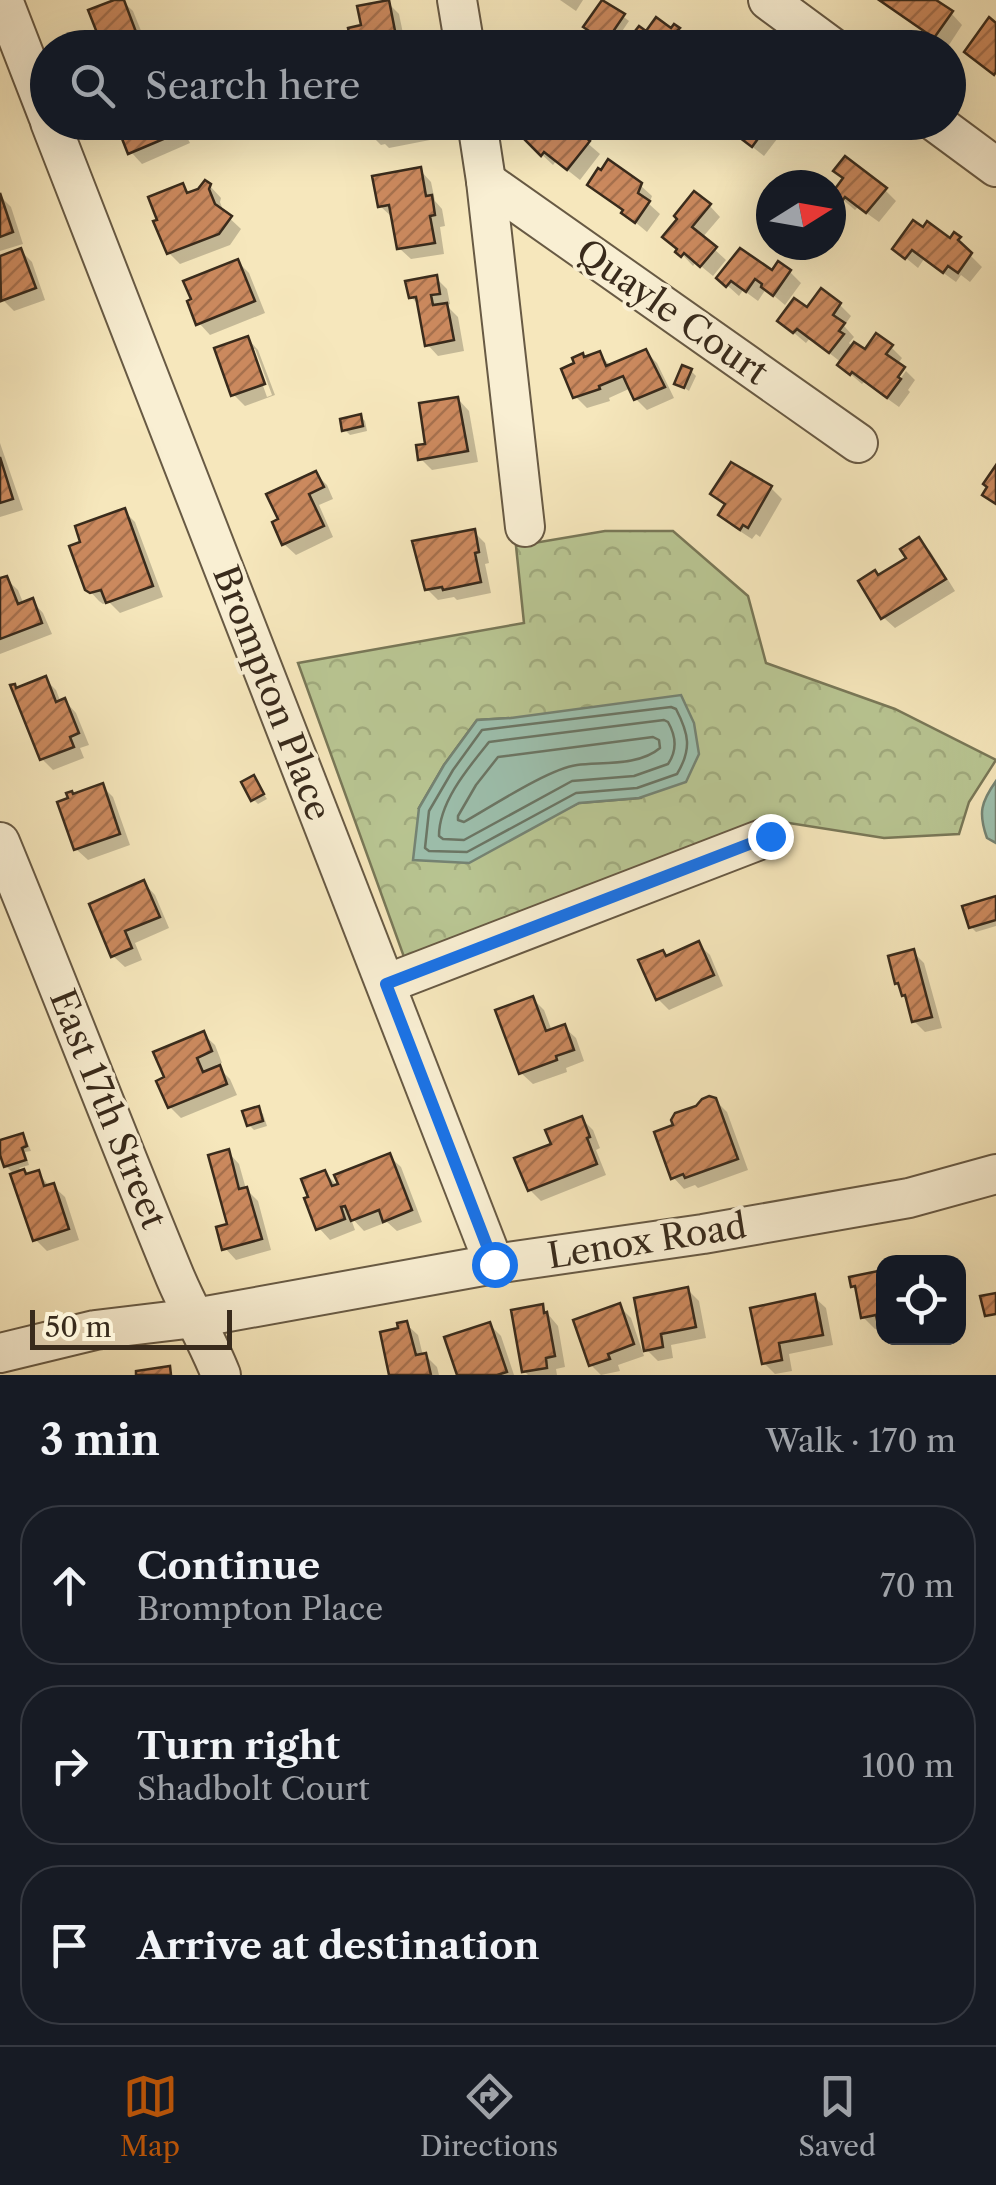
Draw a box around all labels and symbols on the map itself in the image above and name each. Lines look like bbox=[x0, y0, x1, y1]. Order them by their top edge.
north arrow bbox=[756, 170, 846, 260]
street label: Quayle Court bbox=[568, 230, 777, 394]
street label: Brompton Place bbox=[204, 559, 341, 826]
route end bbox=[748, 814, 794, 860]
street label: East 17th Street bbox=[41, 983, 176, 1235]
street label: Lenox Road bbox=[544, 1204, 749, 1277]
route start bbox=[472, 1242, 518, 1288]
scale bar bbox=[30, 1305, 232, 1350]

